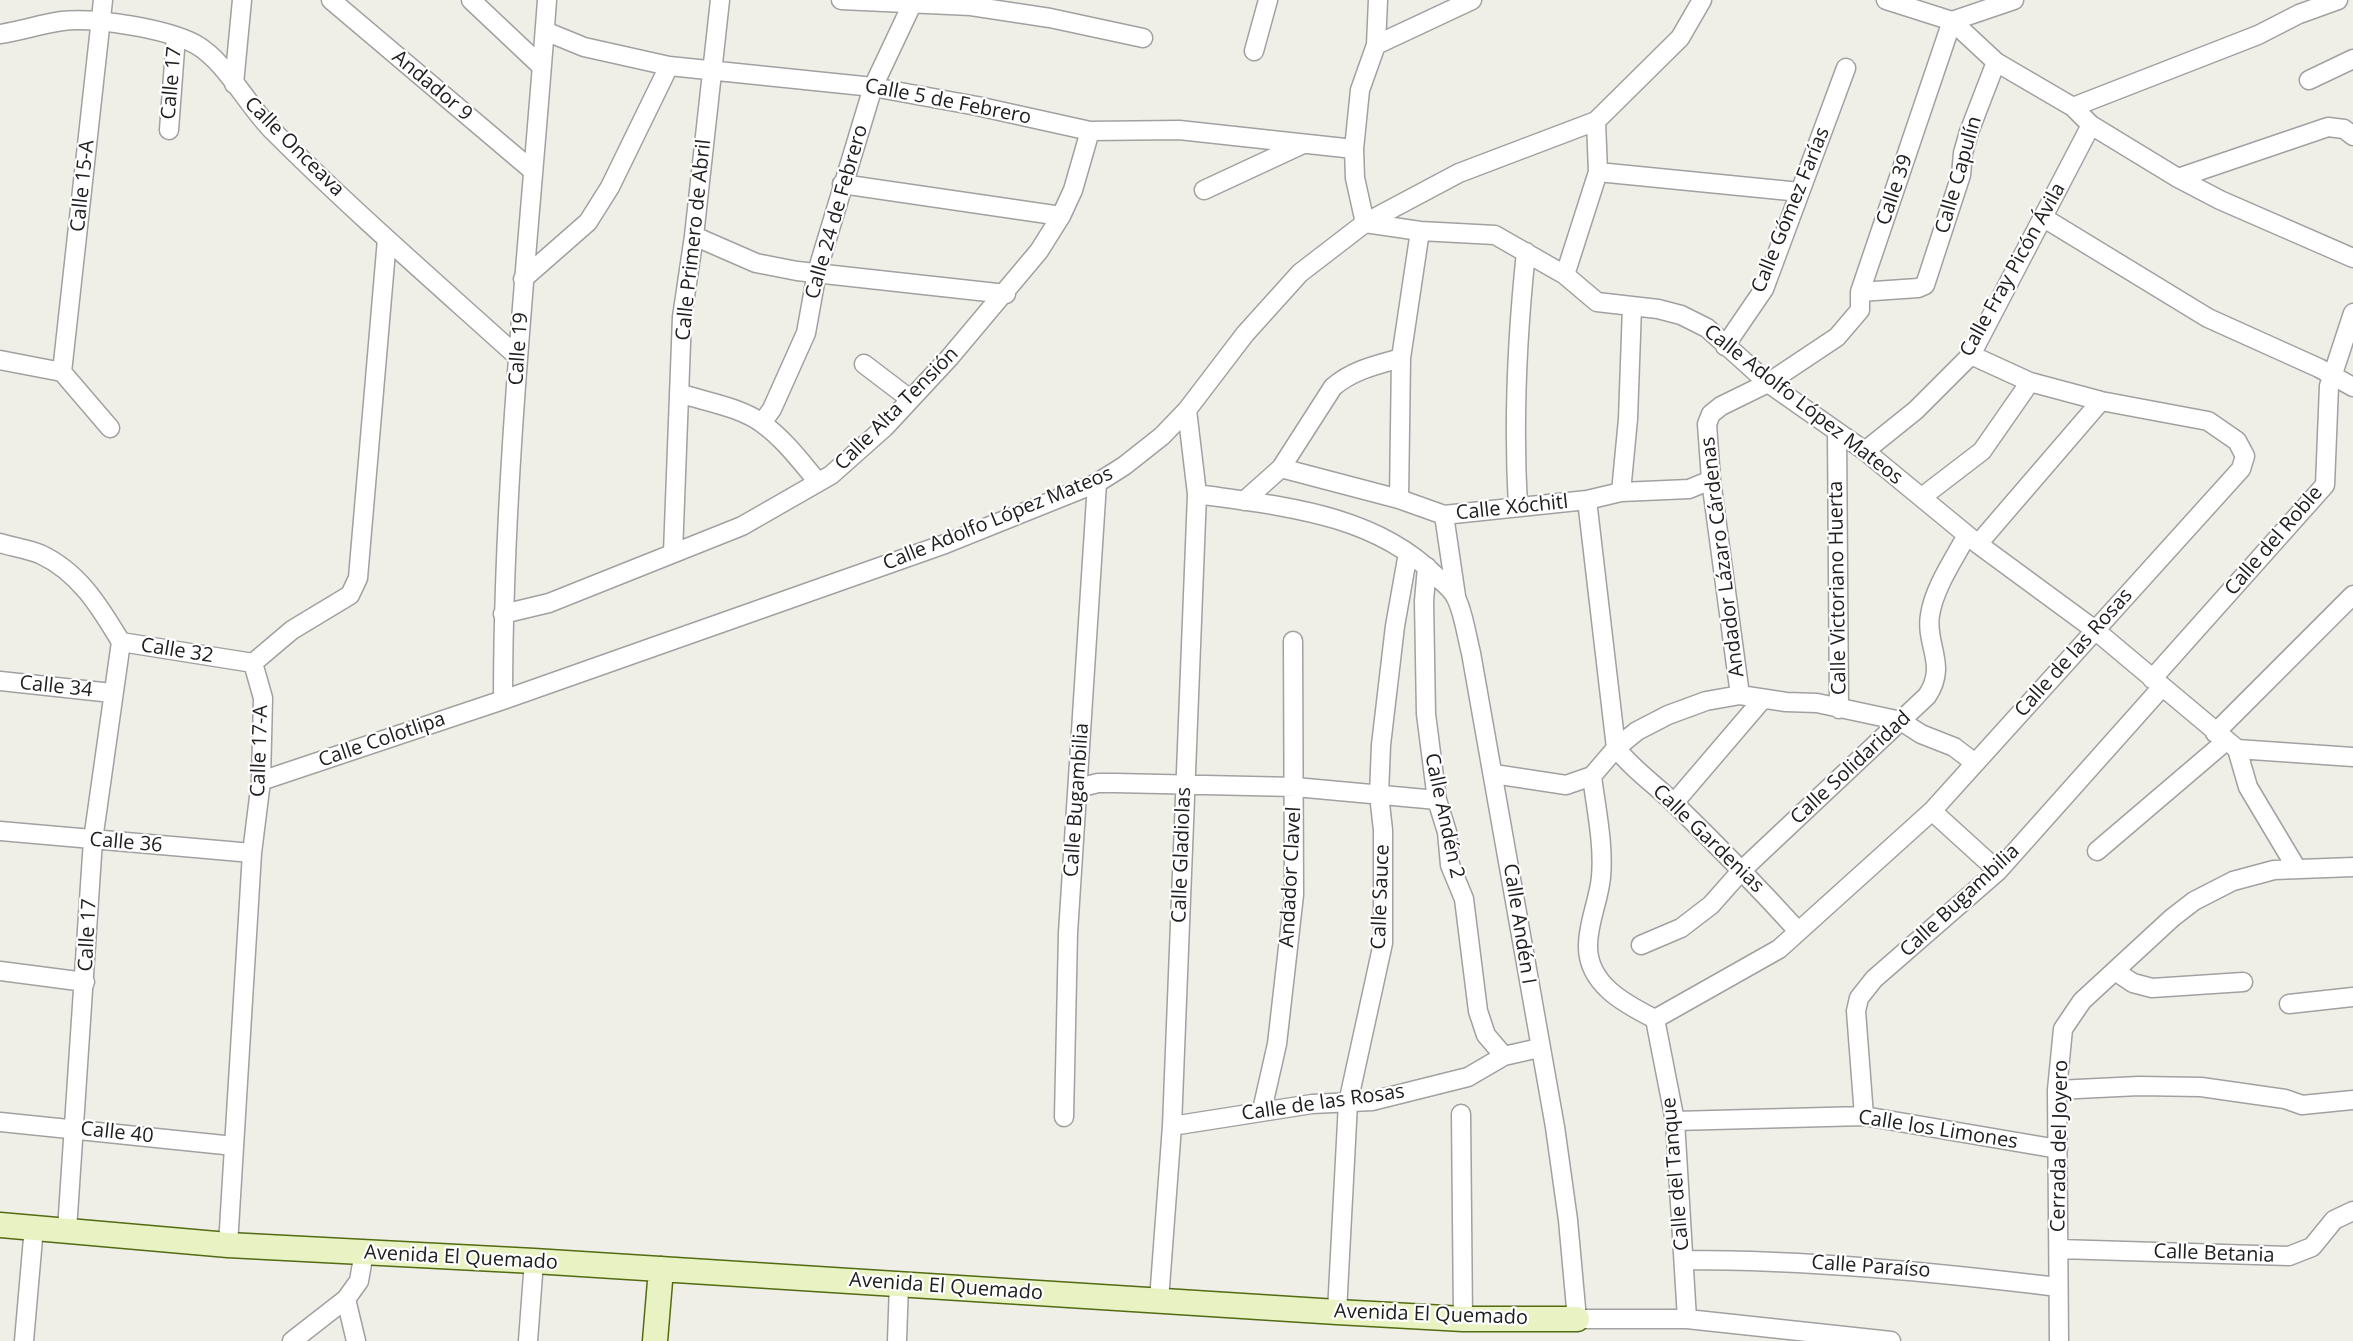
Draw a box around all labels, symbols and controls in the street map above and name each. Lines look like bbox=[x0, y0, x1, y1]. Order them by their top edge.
street label: Calle 17 bbox=[157, 46, 187, 120]
street label: Andador 9 bbox=[387, 46, 477, 126]
street label: Calle 5 de Febrero bbox=[863, 74, 1033, 130]
street label: Calle Onceava bbox=[239, 92, 349, 202]
street label: Calle Capulín bbox=[1931, 114, 1987, 236]
street label: Calle 24 de Febrero bbox=[801, 122, 873, 302]
street label: Calle Gómez Farías bbox=[1747, 124, 1835, 296]
street label: Calle Primero de Abril bbox=[671, 138, 717, 342]
street label: Calle 15-A bbox=[66, 139, 100, 233]
street label: Calle 39 bbox=[1872, 152, 1918, 228]
street label: Calle Fray Picón Ávila bbox=[1955, 179, 2071, 361]
street label: Calle 19 bbox=[504, 312, 534, 386]
street label: Calle Adolfo López Mateos bbox=[1699, 320, 1907, 490]
street label: Calle Alta Tensión bbox=[830, 342, 964, 476]
street label: Andador Lázaro Cárdenas bbox=[1696, 436, 1750, 678]
street label: Calle Adolfo López Mateos bbox=[880, 462, 1116, 576]
street label: Calle Victoriano Huerta bbox=[1824, 481, 1852, 695]
street label: Calle del Roble bbox=[2220, 481, 2328, 601]
street label: Calle Xóchitl bbox=[1455, 490, 1569, 526]
street label: Calle de las Rosas bbox=[2010, 584, 2138, 722]
street label: Calle 32 bbox=[139, 633, 215, 669]
street label: Calle 34 bbox=[18, 671, 94, 703]
street label: Calle 17-A bbox=[246, 705, 274, 797]
street label: Calle Solidaridad bbox=[1786, 706, 1916, 830]
street label: Calle Colotlipa bbox=[315, 707, 449, 773]
street label: Calle Bugambilia bbox=[1060, 722, 1094, 878]
street label: Calle Andén 2 bbox=[1419, 751, 1469, 881]
street label: Calle Gardenias bbox=[1647, 780, 1769, 898]
street label: Calle Gladiolas bbox=[1168, 787, 1196, 923]
street label: Andador Clavel bbox=[1275, 806, 1307, 948]
street label: Calle 36 bbox=[89, 828, 163, 858]
street label: Calle Bugambilia bbox=[1895, 840, 2025, 962]
street label: Calle Sauce bbox=[1367, 844, 1395, 950]
street label: Calle Andén I bbox=[1498, 862, 1540, 986]
street label: Calle 17 bbox=[74, 898, 102, 972]
street label: Cerrada del Joyero bbox=[2046, 1060, 2074, 1232]
street label: Calle de las Rosas bbox=[1240, 1080, 1406, 1126]
street label: Calle del Tanque bbox=[1657, 1096, 1695, 1252]
street label: Calle los Limones bbox=[1857, 1106, 2019, 1154]
street label: Calle 40 bbox=[79, 1117, 155, 1149]
street label: Calle Betania bbox=[2153, 1240, 2275, 1268]
street label: Avenida El Quemado bbox=[363, 1241, 559, 1275]
street label: Calle Paraíso bbox=[1811, 1251, 1931, 1283]
street label: Avenida El Quemado bbox=[848, 1268, 1044, 1306]
street label: Avenida El Quemado bbox=[1334, 1300, 1528, 1330]

